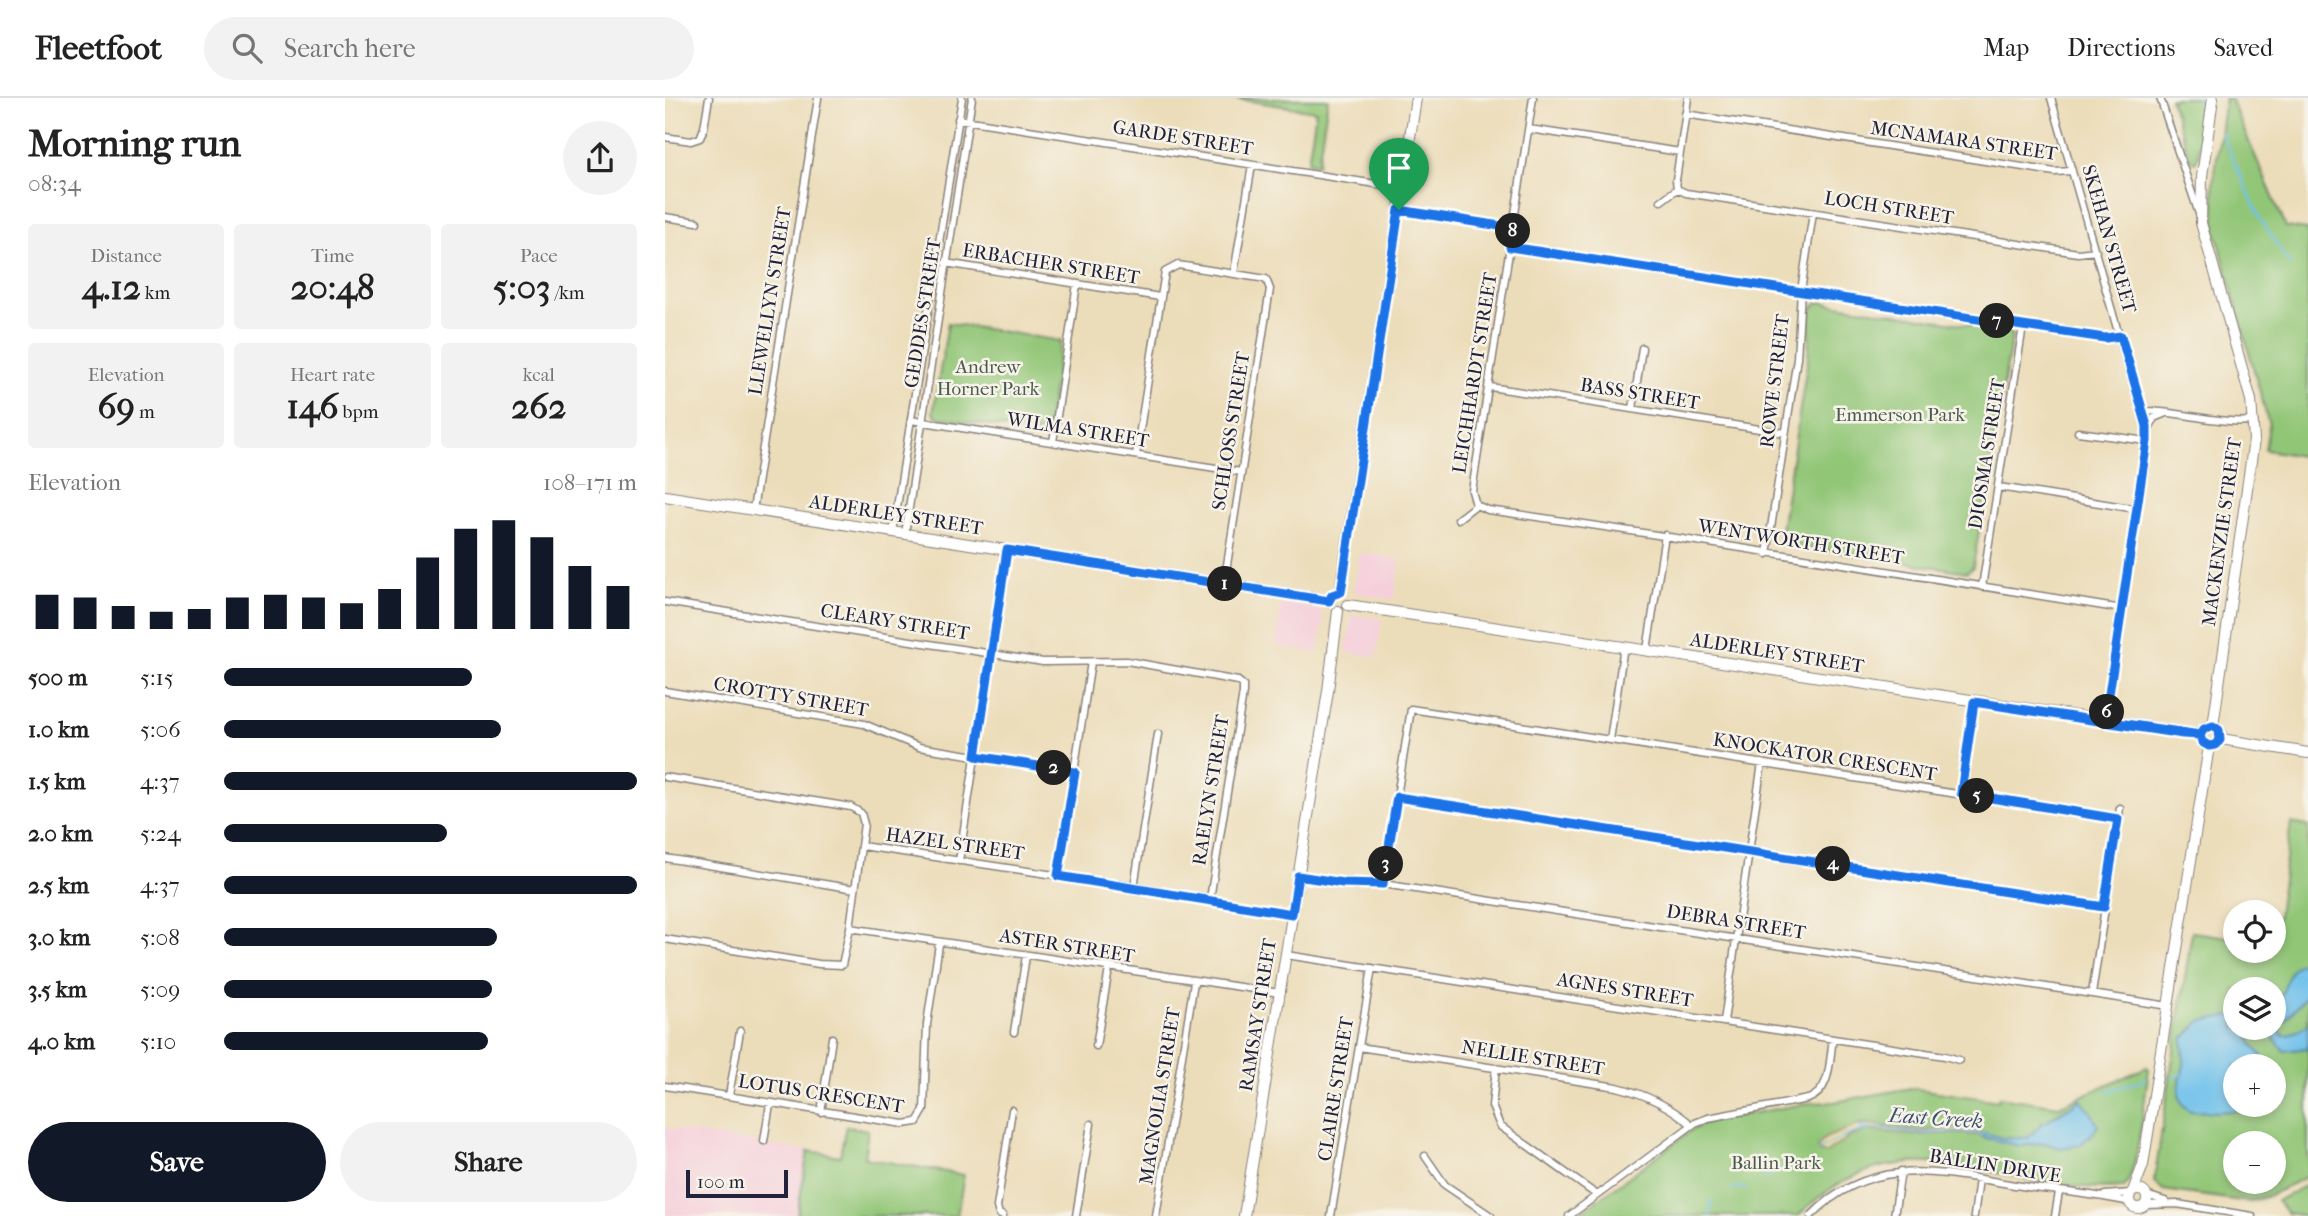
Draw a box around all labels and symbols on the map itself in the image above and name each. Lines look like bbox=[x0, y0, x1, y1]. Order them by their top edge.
street label: GARDE STREET bbox=[1111, 116, 1255, 160]
street label: MCNAMARA STREET bbox=[1869, 117, 2059, 165]
pin bbox=[1369, 138, 1429, 210]
street label: SKEHAN STREET bbox=[2077, 162, 2141, 316]
street label: LOCH STREET bbox=[1823, 187, 1955, 229]
street label: LLEWELLYN STREET bbox=[744, 205, 796, 397]
pin: 8 bbox=[1495, 214, 1531, 248]
street label: GEDDES STREET bbox=[900, 236, 946, 390]
street label: ERBACHER STREET bbox=[961, 239, 1141, 289]
street label: LEICHHARDT STREET bbox=[1448, 271, 1502, 475]
pin: 7 bbox=[1979, 304, 2015, 339]
street label: ROWE STREET bbox=[1756, 313, 1794, 449]
street label: SCHLOSS STREET bbox=[1208, 350, 1254, 512]
park label: Andrew Horner Park bbox=[937, 356, 1040, 400]
street label: BASS STREET bbox=[1579, 374, 1702, 414]
street label: DIOSMA STREET bbox=[1964, 377, 2010, 531]
park label: Emmerson Park bbox=[1835, 404, 1965, 426]
street label: WILMA STREET bbox=[1004, 408, 1151, 452]
street label: MACKENZIE STREET bbox=[2198, 436, 2246, 628]
street label: ALDERLEY STREET bbox=[806, 490, 985, 540]
street label: WENTWORTH STREET bbox=[1695, 515, 1906, 569]
pin: 1 bbox=[1207, 566, 1243, 602]
street label: CLEARY STREET bbox=[819, 599, 971, 645]
street label: ALDERLEY STREET bbox=[1687, 628, 1866, 678]
street label: CROTTY STREET bbox=[712, 673, 870, 721]
pin: 6 bbox=[2089, 694, 2125, 730]
street label: RAELYN STREET bbox=[1188, 713, 1234, 867]
street label: KNOCKATOR CRESCENT bbox=[1711, 728, 1939, 786]
pin: 2 bbox=[1037, 750, 1071, 786]
pin: 5 bbox=[1959, 778, 1995, 814]
street label: HAZEL STREET bbox=[884, 823, 1026, 865]
pin: 3 bbox=[1369, 846, 1403, 882]
pin: 4 bbox=[1815, 846, 1851, 882]
street label: DEBRA STREET bbox=[1665, 900, 1807, 944]
street label: ASTER STREET bbox=[997, 924, 1136, 968]
street label: RAMSAY STREET bbox=[1235, 937, 1281, 1093]
street label: AGNES STREET bbox=[1554, 968, 1695, 1012]
street label: MAGNOLIA STREET bbox=[1135, 1006, 1185, 1186]
street label: CLAIRE STREET bbox=[1314, 1015, 1358, 1163]
street label: NELLIE STREET bbox=[1460, 1036, 1606, 1080]
street label: LOTUS CRESCENT bbox=[737, 1070, 906, 1118]
water label: East Creek bbox=[1886, 1103, 1984, 1133]
street label: BALLIN DRIVE bbox=[1928, 1145, 2063, 1187]
park label: Ballin Park bbox=[1731, 1152, 1821, 1174]
scale bar bbox=[686, 1167, 787, 1199]

